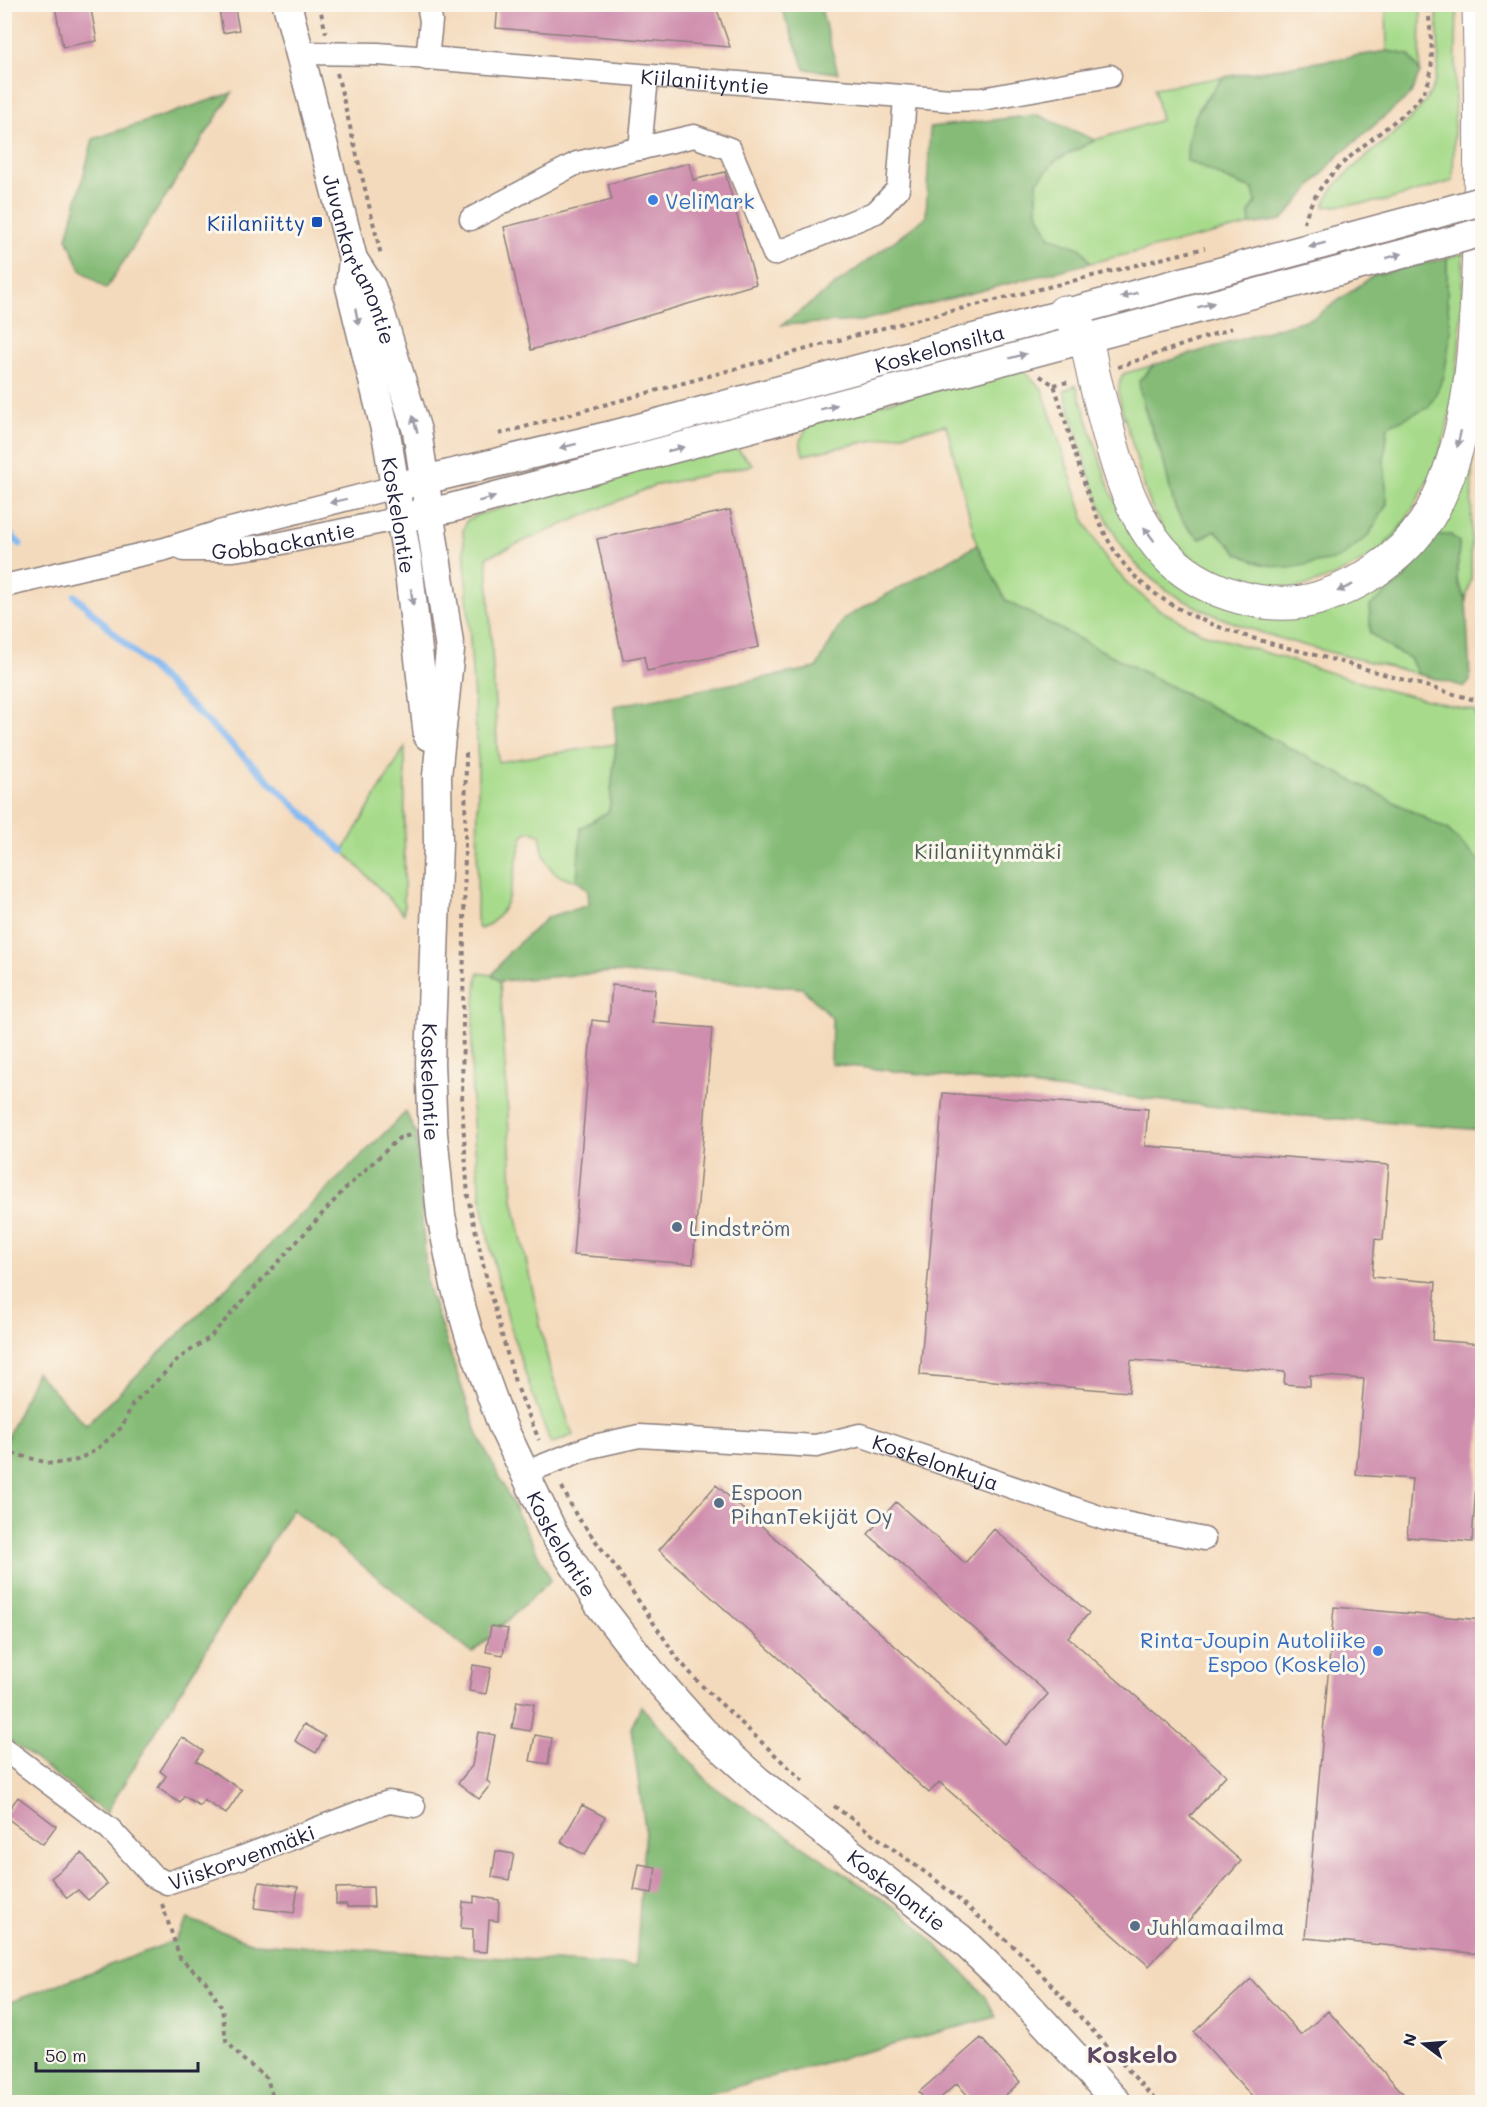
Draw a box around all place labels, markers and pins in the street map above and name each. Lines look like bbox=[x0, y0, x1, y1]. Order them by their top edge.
place label: VeliMark bbox=[665, 187, 755, 214]
marker: VeliMark bbox=[646, 193, 660, 207]
place label: Kiilaniitty bbox=[207, 209, 305, 236]
marker: Kiilaniitty bbox=[310, 215, 324, 229]
place label: Lindström bbox=[689, 1214, 791, 1241]
marker: Lindström bbox=[670, 1220, 684, 1234]
place label: Espoon PihanTekijät Oy bbox=[731, 1478, 893, 1529]
marker: Espoon PihanTekijät Oy bbox=[712, 1496, 726, 1510]
place label: Rinta-Joupin Autoliike Espoo (Koskelo) bbox=[1140, 1626, 1366, 1677]
marker: Rinta-Joupin Autoliike Espoo (Koskelo) bbox=[1371, 1644, 1385, 1658]
place label: Juhlamaailma bbox=[1147, 1913, 1285, 1940]
marker: Juhlamaailma bbox=[1128, 1919, 1142, 1933]

